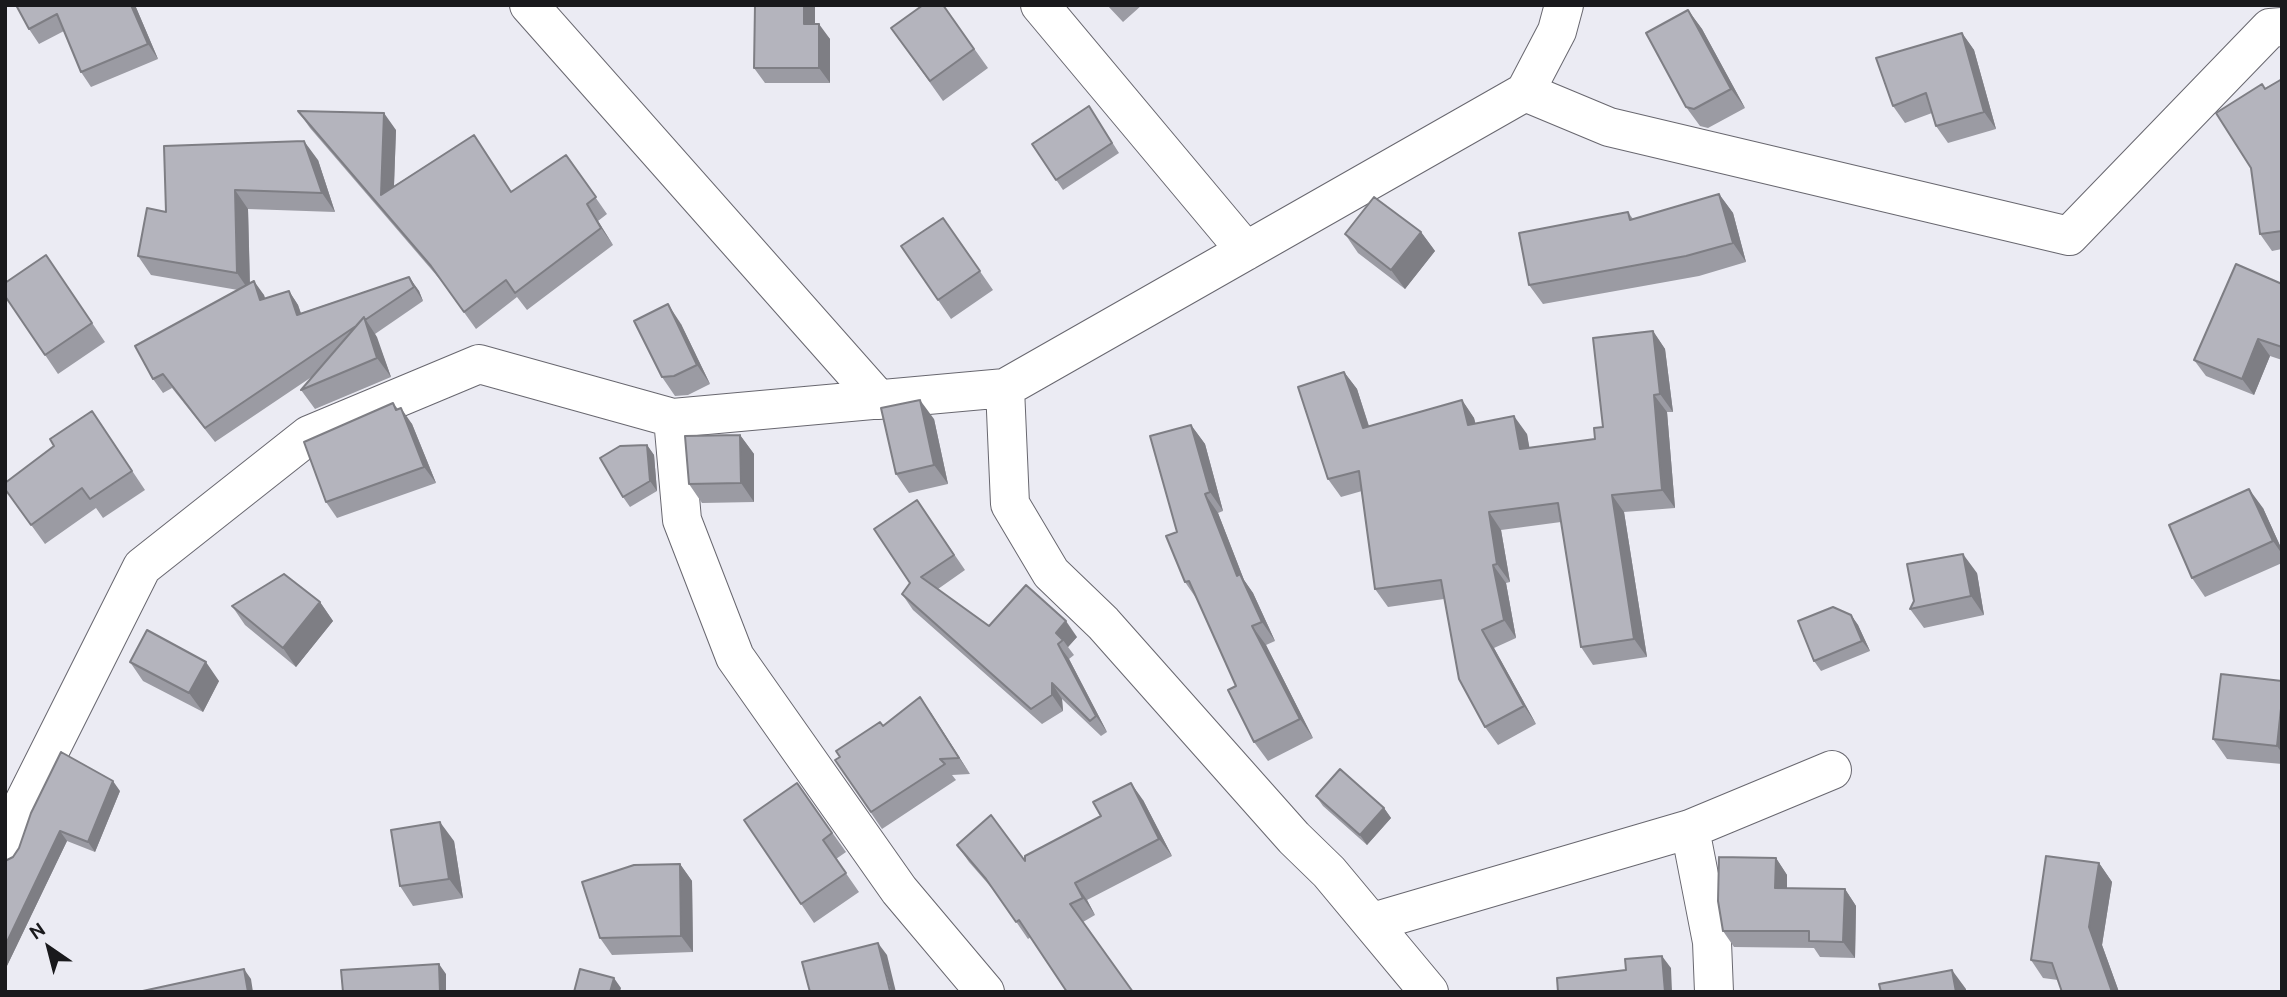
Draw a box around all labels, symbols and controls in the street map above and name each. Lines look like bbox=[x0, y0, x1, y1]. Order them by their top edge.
north arrow bbox=[14, 913, 84, 983]
text: N bbox=[25, 918, 49, 944]

